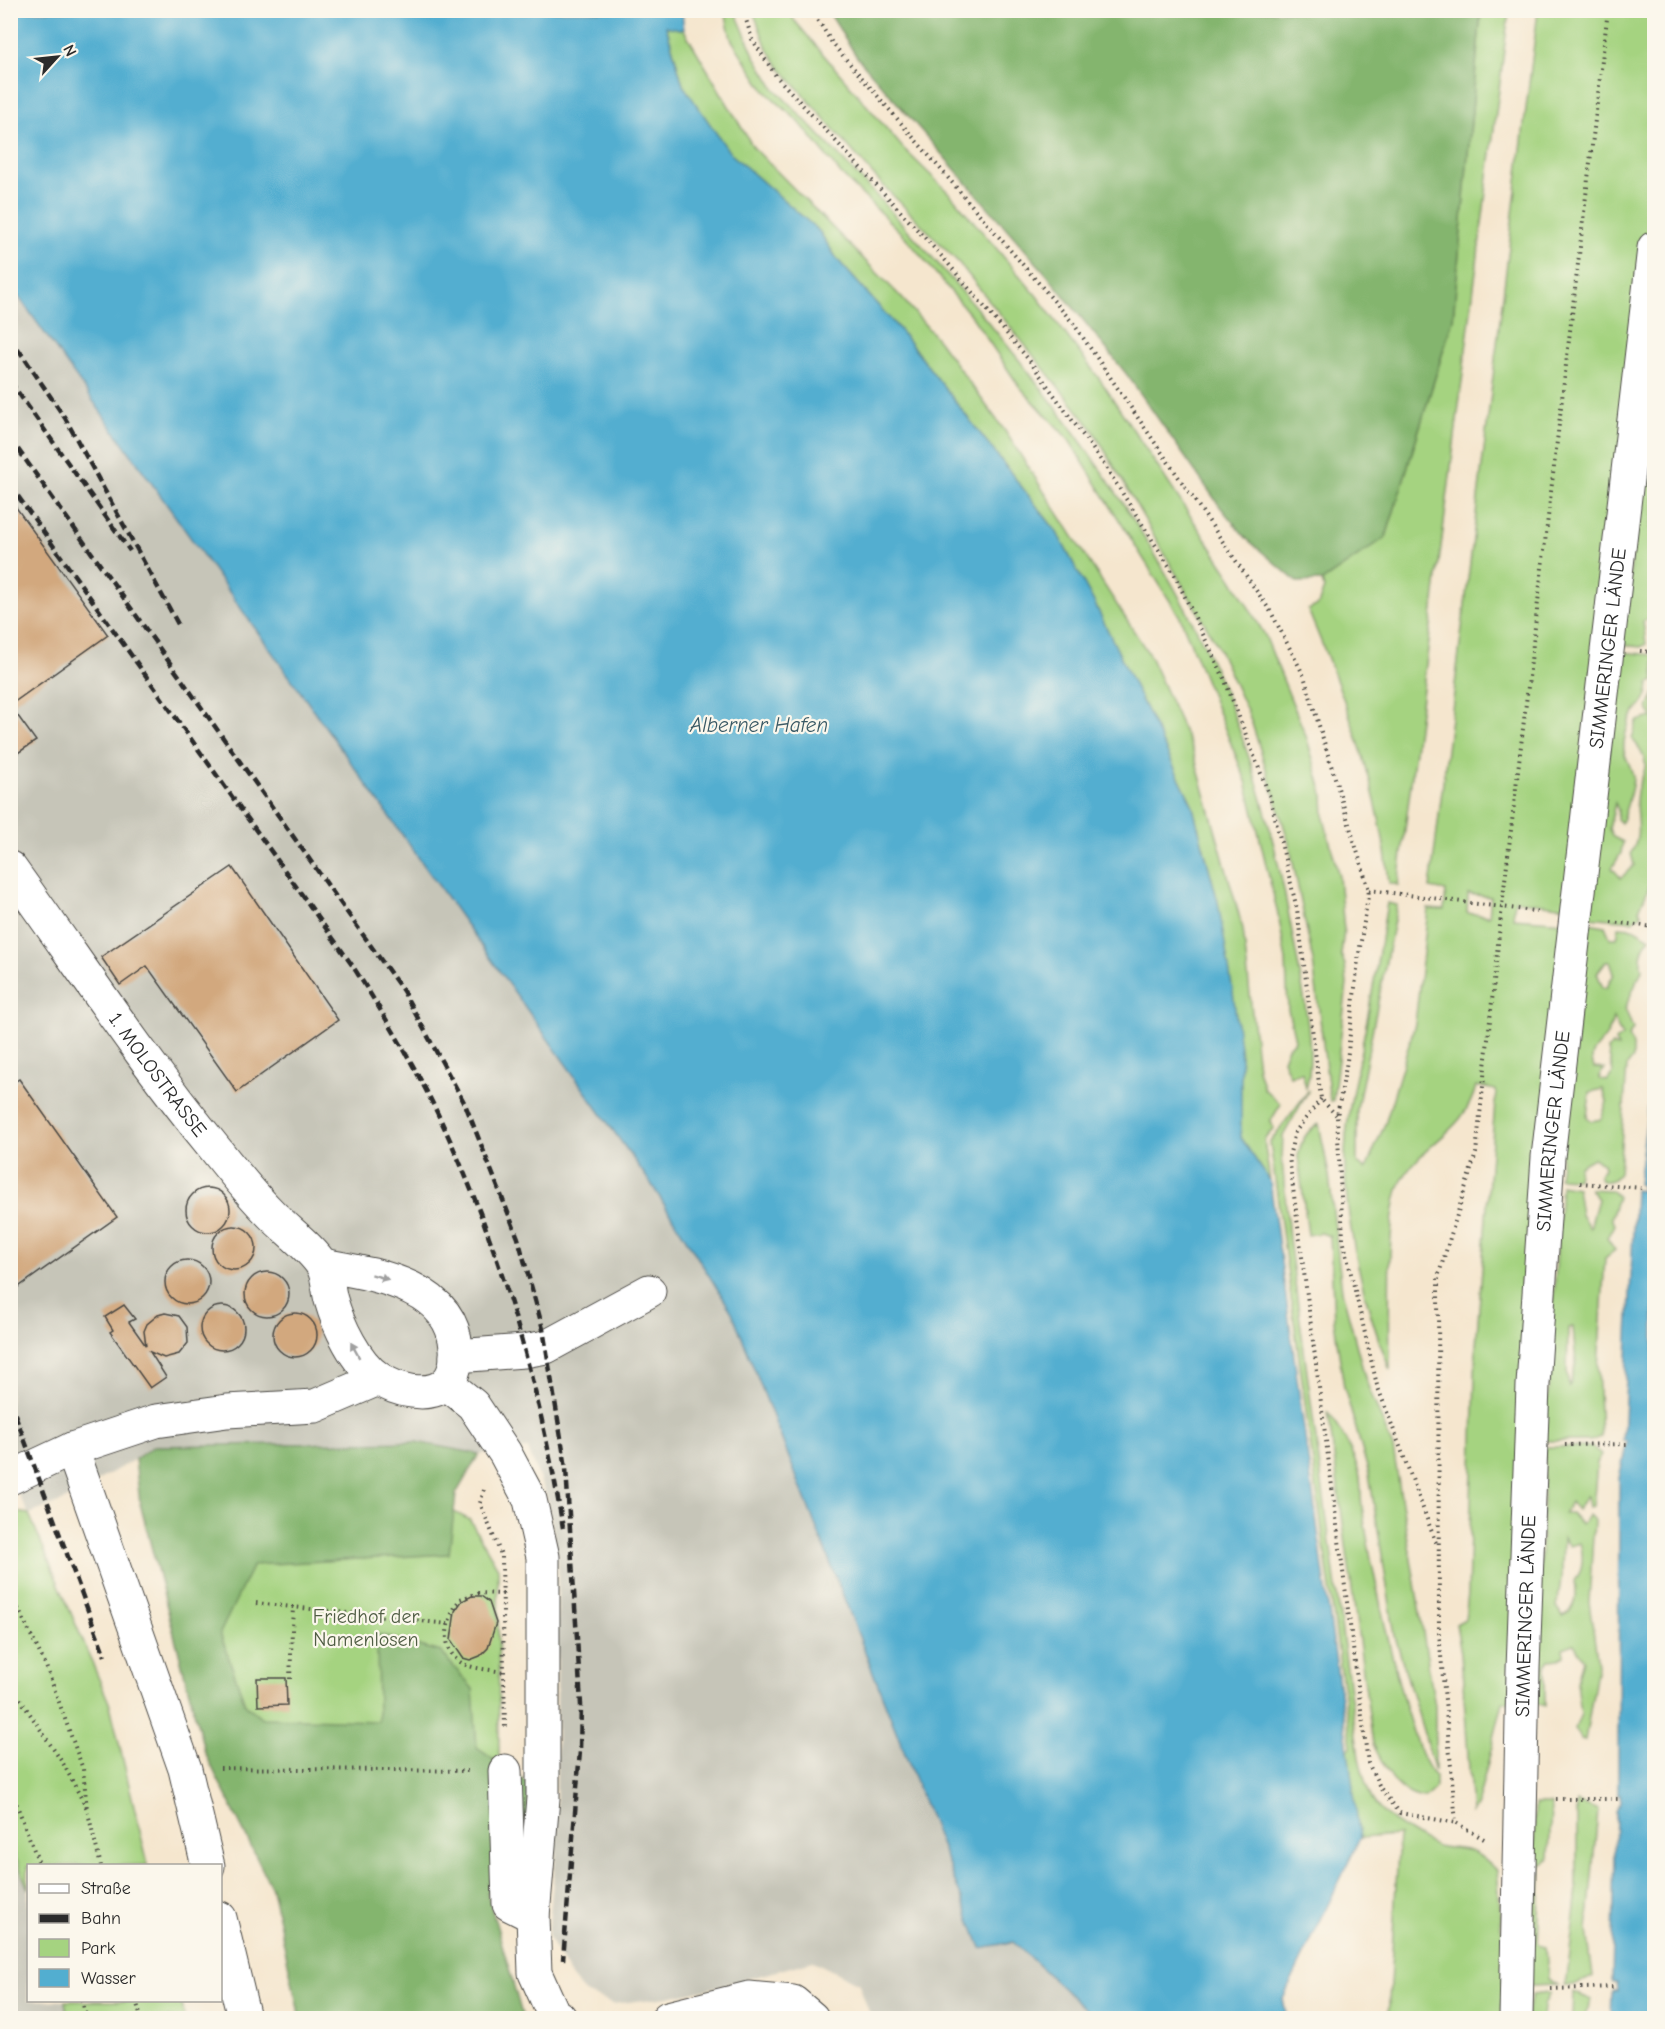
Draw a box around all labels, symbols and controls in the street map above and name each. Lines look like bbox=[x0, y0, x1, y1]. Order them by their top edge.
north arrow bbox=[27, 27, 87, 87]
text: N bbox=[59, 42, 80, 59]
street label: SIMMERINGER LÄNDE bbox=[1584, 547, 1630, 750]
water label: Alberner Hafen bbox=[689, 713, 828, 737]
street label: 1. MOLOSTRASSE bbox=[104, 1008, 212, 1141]
street label: SIMMERINGER LÄNDE bbox=[1532, 1029, 1574, 1232]
one-way arrow bbox=[371, 1272, 389, 1282]
one-way arrow bbox=[350, 1342, 360, 1359]
street label: SIMMERINGER LÄNDE bbox=[1511, 1515, 1540, 1717]
park label: Friedhof der Namenlosen bbox=[313, 1605, 419, 1651]
legend bbox=[27, 1864, 222, 2002]
text: Straße bbox=[81, 1878, 131, 1899]
text: Bahn bbox=[81, 1908, 121, 1929]
text: Park bbox=[81, 1938, 116, 1959]
text: Wasser bbox=[81, 1968, 137, 1989]

